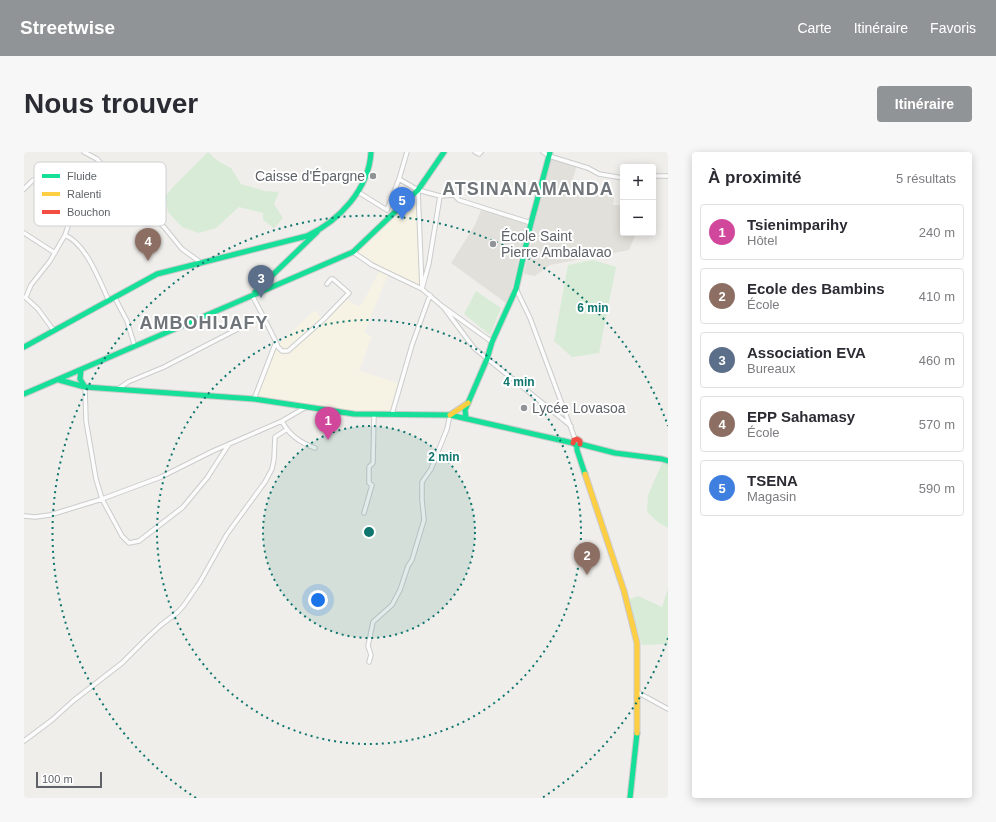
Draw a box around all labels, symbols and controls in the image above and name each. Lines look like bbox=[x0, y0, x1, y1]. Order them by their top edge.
text: Streetwise bbox=[20, 17, 115, 38]
text: Carte bbox=[797, 20, 832, 36]
text: Itinéraire bbox=[854, 20, 908, 36]
text: Favoris bbox=[930, 20, 976, 36]
button: Itinéraire bbox=[877, 86, 972, 122]
text: Nous trouver bbox=[24, 88, 198, 119]
legend bbox=[34, 162, 166, 226]
map controls bbox=[620, 164, 656, 236]
button: + bbox=[620, 164, 656, 200]
place label: Caisse d'Épargne bbox=[255, 168, 365, 184]
text: À proximité bbox=[708, 168, 802, 187]
text: Fluide bbox=[67, 170, 97, 182]
marker: Caisse d'Épargne bbox=[368, 171, 378, 181]
text: 5 résultats bbox=[896, 171, 956, 186]
district label: ATSINANAMANDA bbox=[442, 179, 614, 199]
pin: 5 bbox=[389, 187, 415, 220]
text: Ralenti bbox=[67, 188, 101, 200]
button: − bbox=[620, 200, 656, 236]
text: Bouchon bbox=[67, 206, 110, 218]
text: Tsienimparihy bbox=[747, 216, 848, 233]
text: 1 bbox=[718, 225, 726, 240]
text: 240 m bbox=[919, 225, 955, 240]
pin: 4 bbox=[135, 228, 161, 261]
place label: École Saint Pierre Ambalavao bbox=[501, 228, 612, 260]
text: Hôtel bbox=[747, 233, 777, 248]
marker: École Saint Pierre Ambalavao bbox=[488, 239, 498, 249]
pin: 3 bbox=[248, 265, 274, 298]
text: Ecole des Bambins bbox=[747, 280, 885, 297]
text: 2 bbox=[718, 289, 726, 304]
text: 410 m bbox=[919, 289, 955, 304]
text: École bbox=[747, 297, 780, 312]
text: 6 min bbox=[577, 301, 609, 315]
district label: AMBOHIJAFY bbox=[139, 313, 269, 333]
text: Association EVA bbox=[747, 344, 866, 361]
text: 3 bbox=[718, 353, 726, 368]
text: 460 m bbox=[919, 353, 955, 368]
text: Bureaux bbox=[747, 361, 795, 376]
text: 4 min bbox=[503, 375, 535, 389]
place label: Lycée Lovasoa bbox=[532, 400, 626, 416]
marker: Lycée Lovasoa bbox=[519, 403, 529, 413]
pin: 1 bbox=[315, 407, 341, 440]
text: EPP Sahamasy bbox=[747, 408, 855, 425]
text: 4 bbox=[718, 417, 726, 432]
text: 570 m bbox=[919, 417, 955, 432]
text: École bbox=[747, 425, 780, 440]
text: 2 min bbox=[428, 450, 460, 464]
text: TSENA bbox=[747, 472, 798, 489]
text: 5 bbox=[718, 481, 726, 496]
text: 590 m bbox=[919, 481, 955, 496]
text: Magasin bbox=[747, 489, 796, 504]
centre of rings bbox=[362, 525, 376, 539]
pin: 2 bbox=[574, 542, 600, 575]
your location bbox=[308, 590, 328, 610]
scale bar bbox=[36, 770, 102, 789]
text: 100 m bbox=[42, 773, 73, 785]

